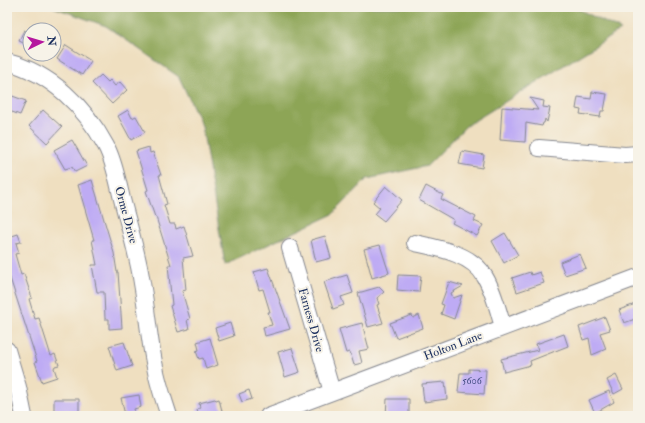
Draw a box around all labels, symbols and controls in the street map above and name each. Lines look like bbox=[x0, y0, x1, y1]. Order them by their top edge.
north arrow bbox=[22, 22, 62, 62]
text: N bbox=[44, 35, 58, 48]
street label: Orme Drive bbox=[111, 185, 141, 245]
street label: Farness Drive bbox=[295, 286, 327, 354]
street label: Holton Lane bbox=[422, 328, 484, 364]
house number: 5606 bbox=[462, 375, 483, 387]

